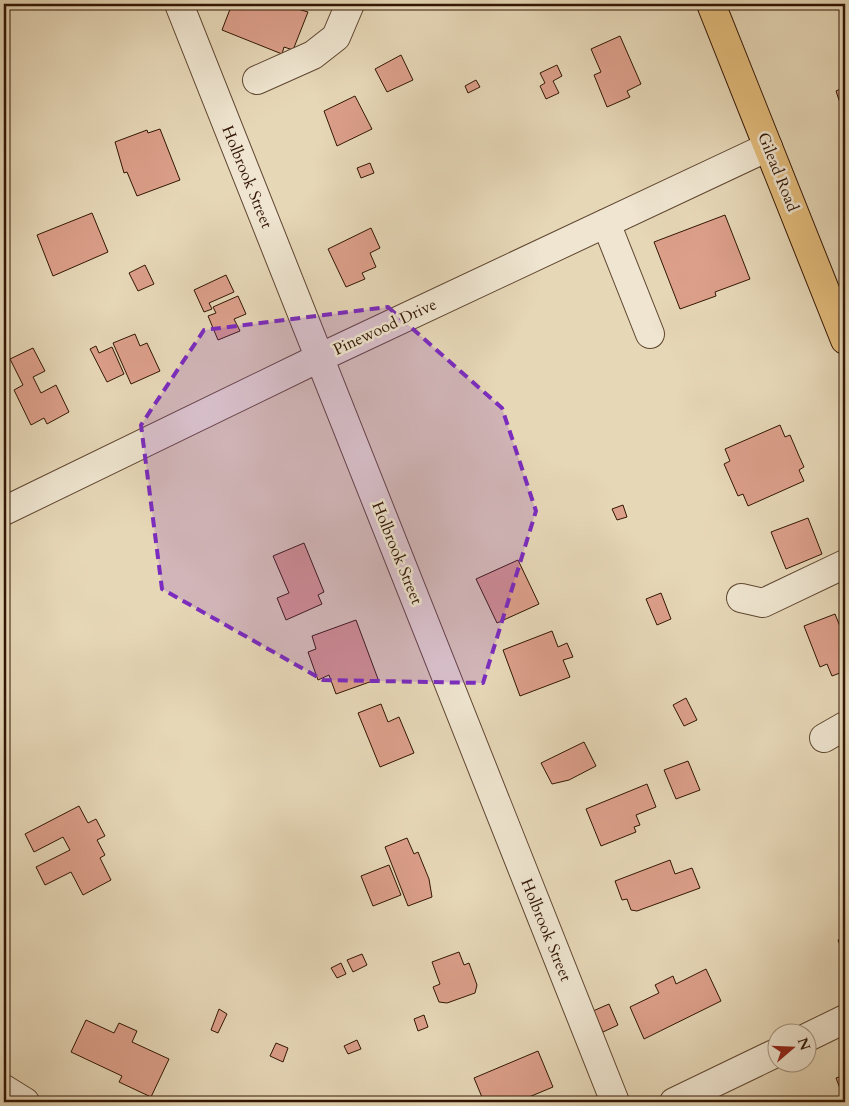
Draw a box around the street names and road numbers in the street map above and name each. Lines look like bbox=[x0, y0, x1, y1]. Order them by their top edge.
street label: Holbrook Street bbox=[216, 122, 278, 232]
street label: Gilead Road bbox=[752, 129, 804, 215]
street label: Pinewood Drive bbox=[330, 293, 440, 361]
street label: Holbrook Street bbox=[366, 498, 428, 608]
street label: Holbrook Street bbox=[515, 875, 577, 985]

